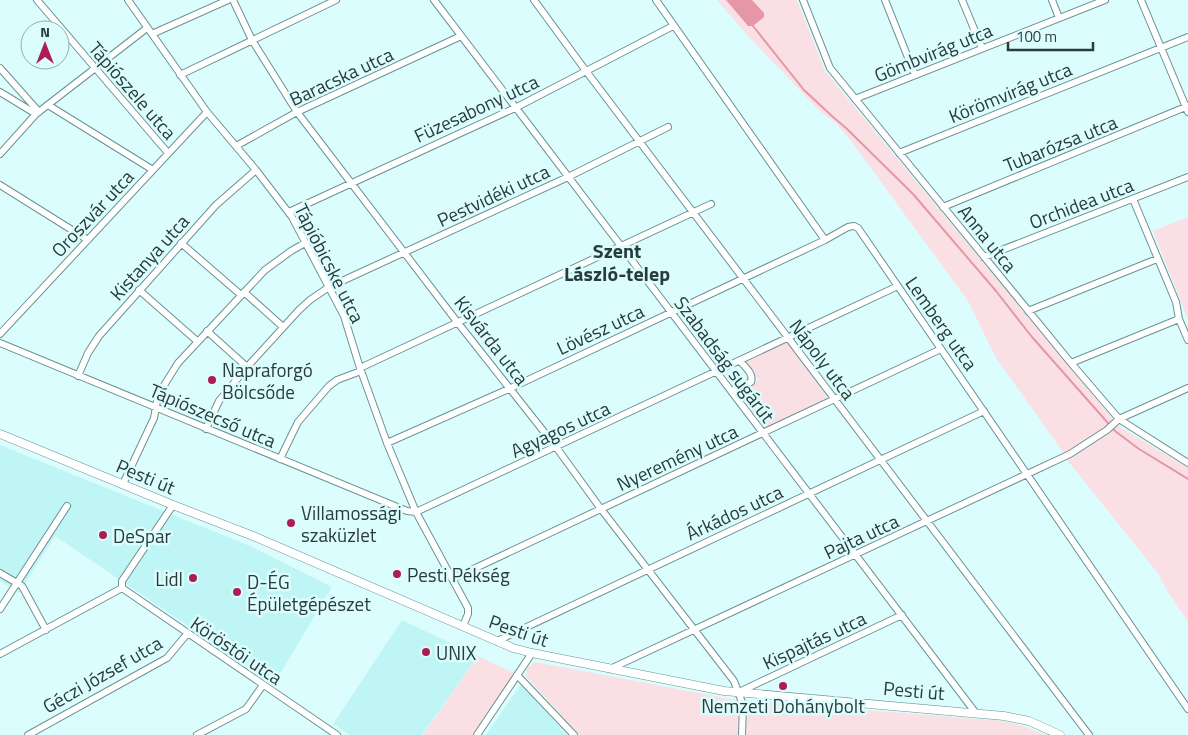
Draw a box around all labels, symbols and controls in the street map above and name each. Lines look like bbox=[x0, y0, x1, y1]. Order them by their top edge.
street label: Gömbvirág utca bbox=[869, 15, 997, 89]
north arrow bbox=[20, 20, 70, 70]
scale bar bbox=[1008, 20, 1093, 52]
text: N bbox=[40, 21, 50, 42]
text: 100 m bbox=[1016, 25, 1057, 48]
street label: Tápiószele utca bbox=[82, 35, 184, 146]
street label: Baracska utca bbox=[284, 39, 398, 113]
street label: Körömvirág utca bbox=[944, 54, 1076, 130]
street label: Füzesabony utca bbox=[409, 66, 543, 150]
street label: Tubarózsa utca bbox=[999, 107, 1122, 179]
street label: Pestvidéki utca bbox=[432, 156, 554, 234]
street label: Oroszvár utca bbox=[44, 162, 141, 263]
street label: Orchidea utca bbox=[1025, 170, 1138, 236]
street label: Tápióbicske utca bbox=[287, 198, 373, 328]
street label: Anna utca bbox=[952, 198, 1025, 279]
street label: Kistanya utca bbox=[102, 207, 196, 307]
district label: Szent László-telep bbox=[564, 235, 670, 289]
street label: Lemberg utca bbox=[899, 270, 985, 376]
street label: Kisvárda utca bbox=[448, 289, 537, 391]
street label: Szabadság sugárút bbox=[668, 290, 782, 429]
street label: Lövész utca bbox=[551, 296, 649, 362]
street label: Nápoly utca bbox=[783, 312, 863, 406]
place label: Napraforgó Bölcsőde bbox=[222, 355, 313, 406]
marker: Napraforgó Bölcsőde bbox=[206, 374, 218, 386]
street label: Tápiószecső utca bbox=[145, 375, 281, 455]
street label: Agyagos utca bbox=[505, 393, 615, 465]
street label: Nyeremény utca bbox=[612, 416, 743, 498]
street label: Pesti út bbox=[112, 451, 180, 501]
street label: Árkádos utca bbox=[681, 477, 788, 547]
place label: Villamossági szaküzlet bbox=[301, 498, 402, 549]
street label: Pajta utca bbox=[819, 506, 904, 566]
marker: Villamossági szaküzlet bbox=[285, 517, 297, 529]
place label: DeSpar bbox=[113, 521, 172, 550]
marker: DeSpar bbox=[97, 529, 109, 541]
place label: Pesti Pékség bbox=[407, 560, 510, 589]
place label: Lidl bbox=[155, 564, 183, 593]
place label: D-ÉG Épületgépészet bbox=[247, 567, 371, 618]
marker: Pesti Pékség bbox=[391, 568, 403, 580]
marker: Lidl bbox=[187, 572, 199, 584]
marker: D-ÉG Épületgépészet bbox=[231, 586, 243, 598]
street label: Kispajtás utca bbox=[757, 603, 871, 677]
street label: Pesti út bbox=[485, 606, 553, 654]
street label: Köröstói utca bbox=[185, 609, 289, 692]
street label: Géczi József utca bbox=[37, 628, 168, 720]
place label: UNIX bbox=[436, 638, 477, 667]
marker: UNIX bbox=[420, 646, 432, 658]
street label: Pesti út bbox=[882, 673, 946, 707]
marker: Nemzeti Dohánybolt bbox=[777, 680, 789, 692]
place label: Nemzeti Dohánybolt bbox=[701, 691, 865, 720]

